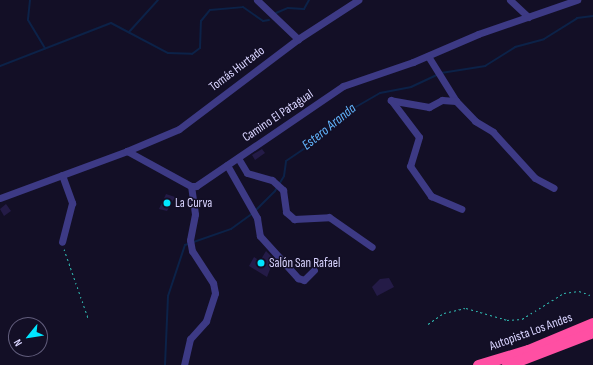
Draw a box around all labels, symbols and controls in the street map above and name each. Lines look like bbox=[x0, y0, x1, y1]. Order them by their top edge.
street label: Tomás Hurtado bbox=[206, 43, 268, 95]
street label: Camino El Patagual bbox=[240, 87, 316, 145]
water label: Estero Aranda bbox=[299, 100, 359, 154]
place label: La Curva bbox=[175, 195, 212, 211]
marker: La Curva bbox=[162, 198, 172, 208]
place label: Salón San Rafael bbox=[269, 255, 340, 271]
marker: Salón San Rafael bbox=[256, 258, 266, 268]
street label: Autopista Los Andes bbox=[487, 310, 575, 354]
north arrow bbox=[8, 317, 48, 357]
text: N bbox=[11, 337, 25, 349]

